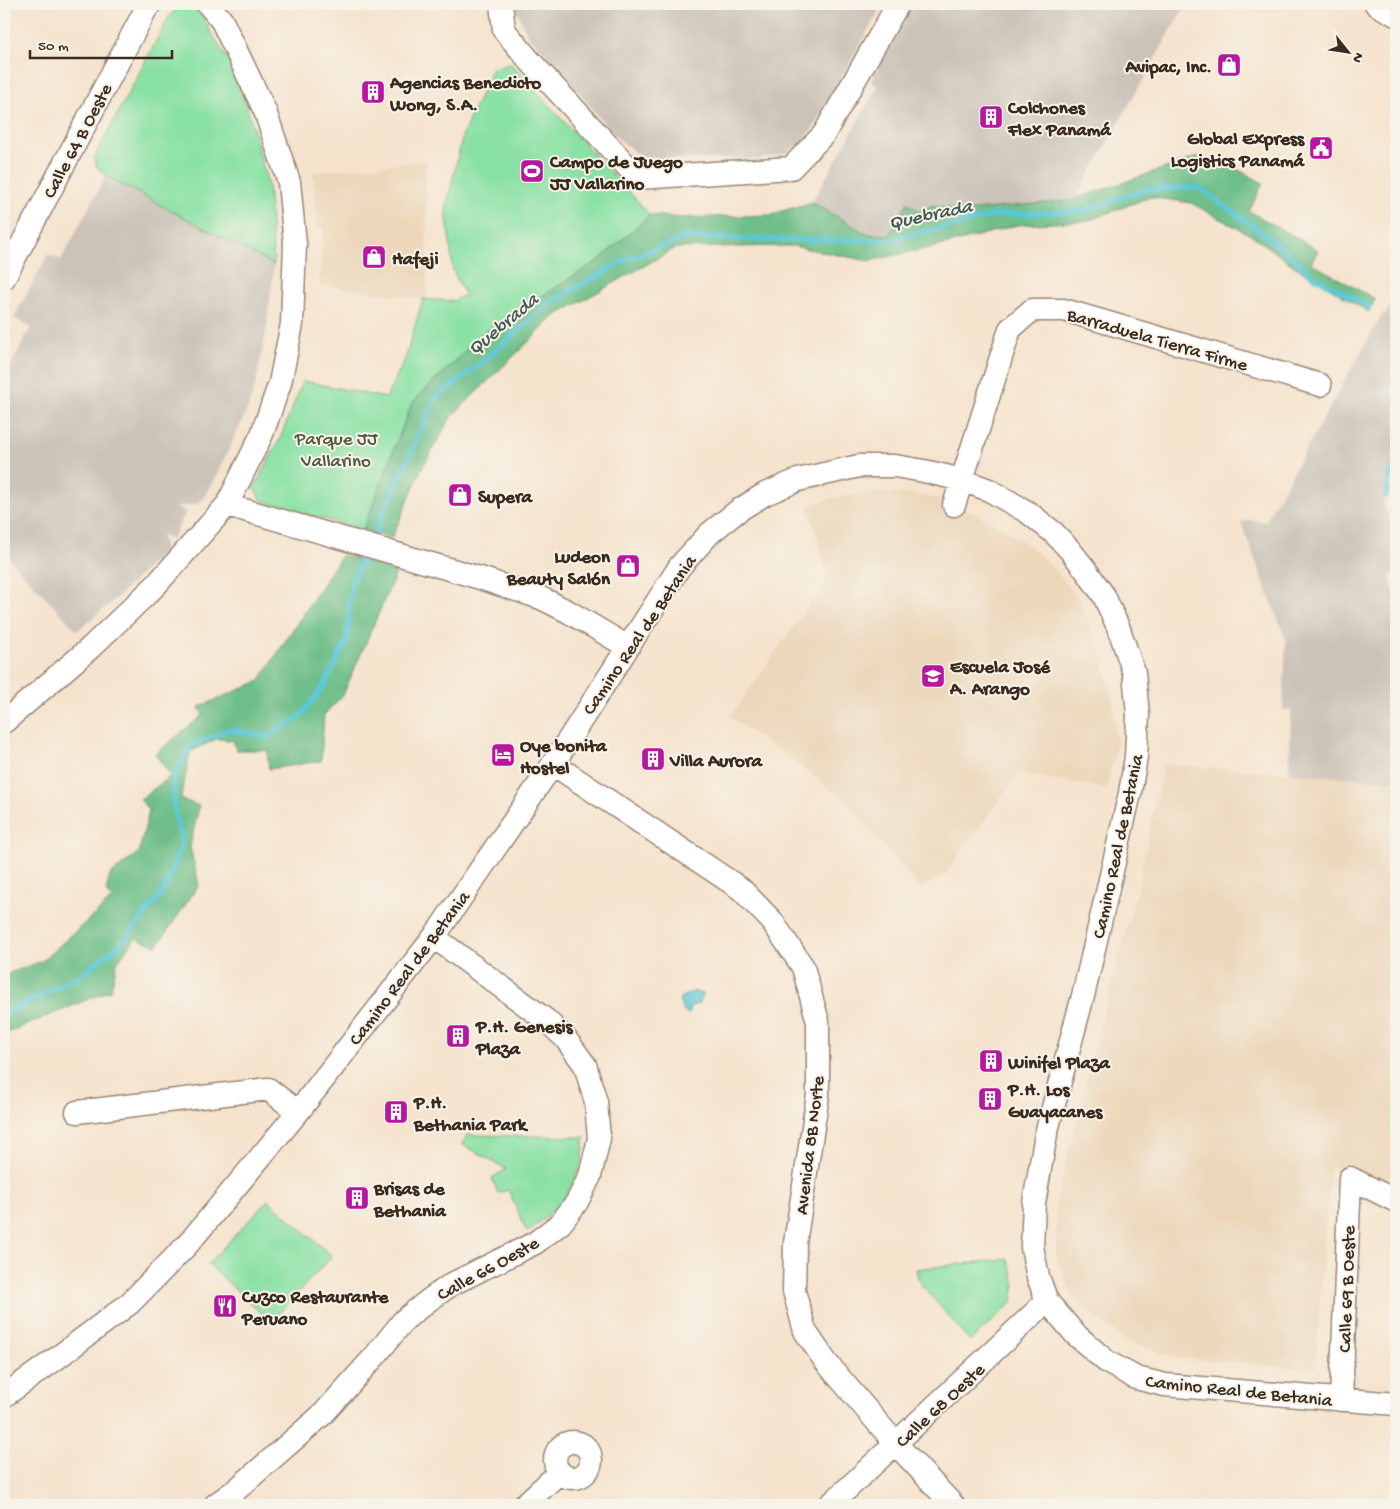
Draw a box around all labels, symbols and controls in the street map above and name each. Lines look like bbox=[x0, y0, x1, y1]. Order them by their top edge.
scale bar bbox=[30, 28, 172, 60]
north arrow bbox=[1322, 28, 1372, 78]
text: 50 m bbox=[38, 38, 69, 56]
text: N bbox=[1347, 49, 1367, 65]
shop icon: Avipac, Inc. bbox=[1216, 52, 1242, 78]
place label: Avipac, Inc. bbox=[1124, 57, 1212, 80]
place label: Agencias Benedicto Wong, S.A. bbox=[389, 73, 541, 118]
building icon: Agencias Benedicto Wong, S.A. bbox=[360, 79, 386, 105]
street label: Calle 64 B Oeste bbox=[39, 80, 119, 203]
place label: Colchones Flex Panamá bbox=[1007, 98, 1112, 143]
building icon: Colchones Flex Panamá bbox=[978, 104, 1004, 130]
place label: Global Express Logistics Panamá bbox=[1171, 129, 1305, 174]
public building icon: Global Express Logistics Panamá bbox=[1308, 135, 1334, 161]
place label: Campo de Juego JJ Vallarino bbox=[549, 152, 683, 197]
sports icon: Campo de Juego JJ Vallarino bbox=[519, 158, 545, 184]
water label: Quebrada bbox=[887, 196, 976, 236]
shop icon: Hafeji bbox=[361, 244, 387, 270]
place label: Hafeji bbox=[392, 249, 439, 272]
water label: Quebrada bbox=[464, 288, 546, 362]
street label: Barraduela Tierra Firme bbox=[1063, 304, 1250, 378]
park label: Parque JJ Vallarino bbox=[294, 429, 378, 474]
shop icon: Supera bbox=[447, 482, 473, 508]
place label: Supera bbox=[478, 487, 534, 510]
place label: Ludeon Beauty Salón bbox=[506, 547, 611, 592]
street label: Camino Real de Betania bbox=[579, 550, 704, 720]
shop icon: Ludeon Beauty Salón bbox=[615, 553, 641, 579]
place label: Escuela José A. Arango bbox=[949, 657, 1051, 702]
school or university icon: Escuela José A. Arango bbox=[920, 663, 946, 689]
place label: Oye bonita Hostel bbox=[520, 736, 608, 781]
hotel icon: Oye bonita Hostel bbox=[490, 742, 516, 768]
building icon: Villa Aurora bbox=[640, 746, 666, 772]
place label: Villa Aurora bbox=[669, 751, 764, 774]
street label: Camino Real de Betania bbox=[1089, 751, 1150, 941]
street label: Camino Real de Betania bbox=[345, 886, 477, 1051]
place label: P.H. Genesis Plaza bbox=[475, 1017, 573, 1062]
building icon: P.H. Genesis Plaza bbox=[445, 1023, 471, 1049]
building icon: Winifel Plaza bbox=[978, 1048, 1004, 1074]
place label: Winifel Plaza bbox=[1007, 1053, 1111, 1076]
street label: Avenida 8B Norte bbox=[792, 1074, 831, 1216]
place label: P.H. Los Guayacanes bbox=[1007, 1080, 1103, 1125]
building icon: P.H. Los Guayacanes bbox=[977, 1086, 1003, 1112]
place label: P.H. Bethania Park bbox=[413, 1093, 529, 1138]
building icon: P.H. Bethania Park bbox=[383, 1099, 409, 1125]
place label: Brisas de Bethania bbox=[373, 1179, 447, 1224]
building icon: Brisas de Bethania bbox=[344, 1185, 370, 1211]
street label: Calle 69 B Oeste bbox=[1335, 1225, 1362, 1353]
street label: Calle 66 Oeste bbox=[434, 1233, 544, 1308]
place label: Cuzco Restaurante Peruano bbox=[241, 1287, 389, 1332]
restaurant icon: Cuzco Restaurante Peruano bbox=[212, 1293, 238, 1319]
street label: Calle 68 Oeste bbox=[892, 1359, 991, 1454]
street label: Camino Real de Betania bbox=[1144, 1371, 1335, 1414]

